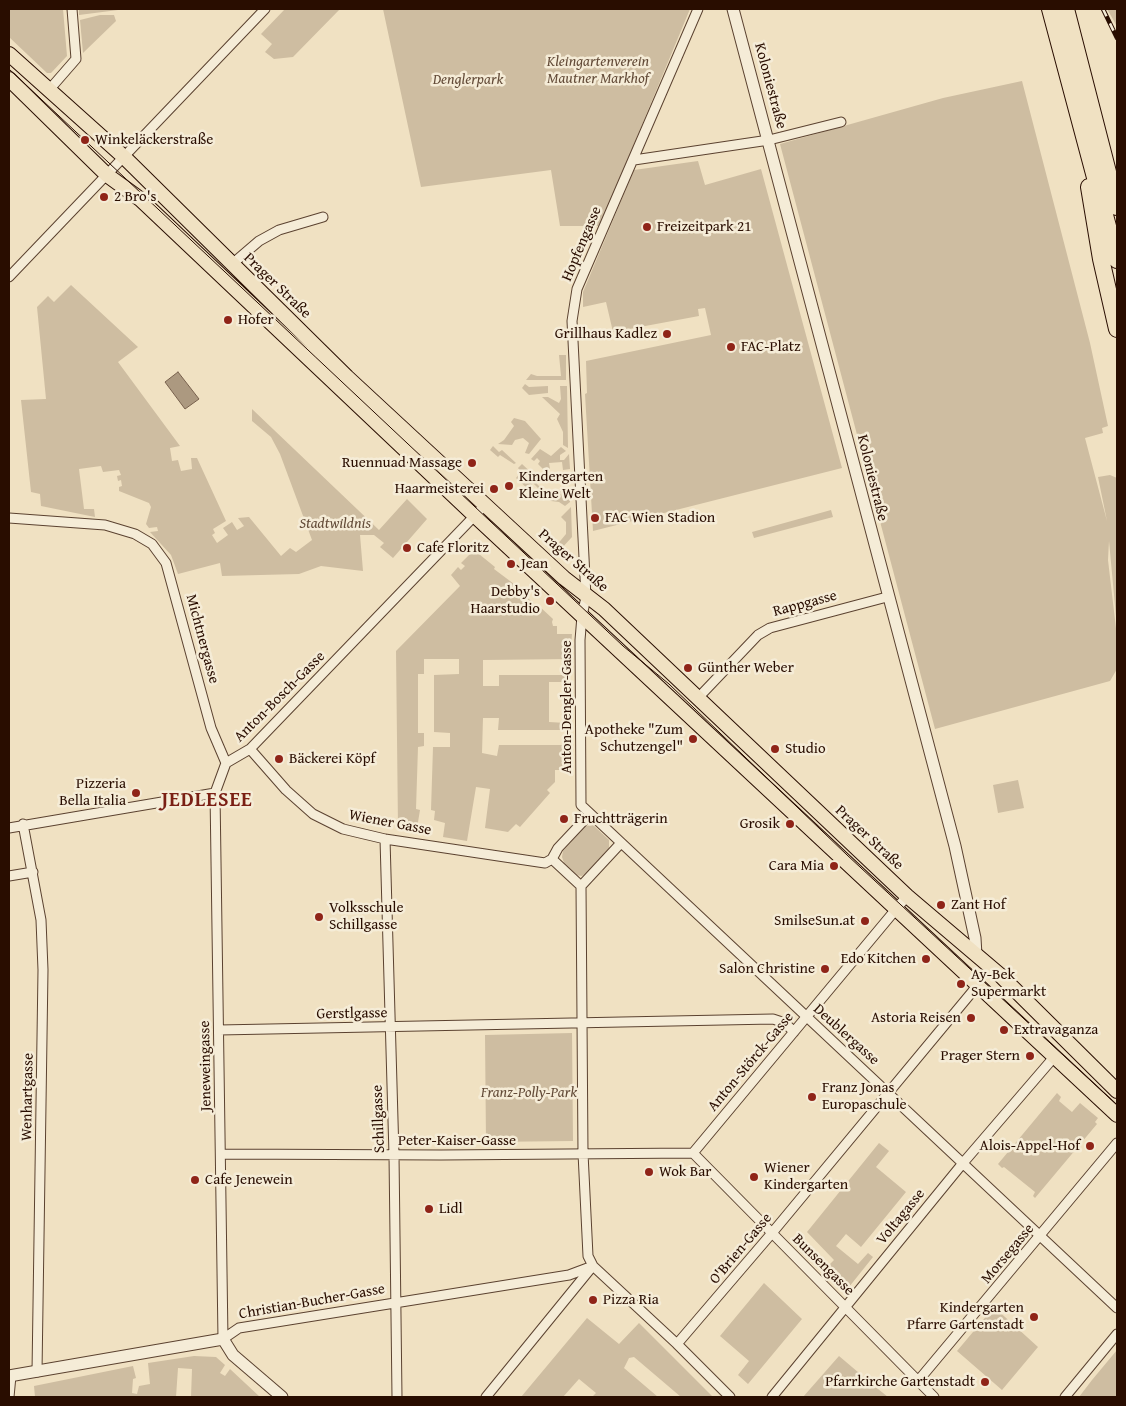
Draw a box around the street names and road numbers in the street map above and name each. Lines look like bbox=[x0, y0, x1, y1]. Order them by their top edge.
street label: Koloniestraße bbox=[750, 41, 790, 131]
street label: Hopfengasse bbox=[558, 204, 606, 284]
street label: Prager Straße bbox=[240, 249, 314, 323]
street label: Koloniestraße bbox=[853, 433, 891, 523]
street label: Prager Straße bbox=[534, 526, 612, 596]
street label: Rappgasse bbox=[771, 587, 839, 621]
street label: Michtnergasse bbox=[181, 592, 223, 686]
street label: Anton-Dengler-Gasse bbox=[558, 640, 576, 774]
street label: Anton-Bosch-Gasse bbox=[231, 648, 329, 746]
street label: Prager Straße bbox=[831, 802, 907, 874]
street label: Wiener Gasse bbox=[347, 806, 433, 840]
street label: Deublergasse bbox=[809, 1001, 883, 1069]
street label: Gerstlgasse bbox=[316, 1004, 388, 1024]
street label: Anton-Störck-Gasse bbox=[704, 1009, 798, 1115]
street label: Jeneweingasse bbox=[196, 1020, 216, 1112]
street label: Wenhartgasse bbox=[18, 1053, 38, 1141]
street label: Schillgasse bbox=[369, 1085, 389, 1153]
street label: Peter-Kaiser-Gasse bbox=[398, 1132, 516, 1150]
street label: Voltagasse bbox=[873, 1185, 929, 1249]
street label: O'Brien-Gasse bbox=[706, 1210, 776, 1288]
street label: Morsegasse bbox=[978, 1220, 1038, 1288]
street label: Bunsengasse bbox=[788, 1230, 858, 1300]
street label: Christian-Bucher-Gasse bbox=[238, 1280, 386, 1324]

